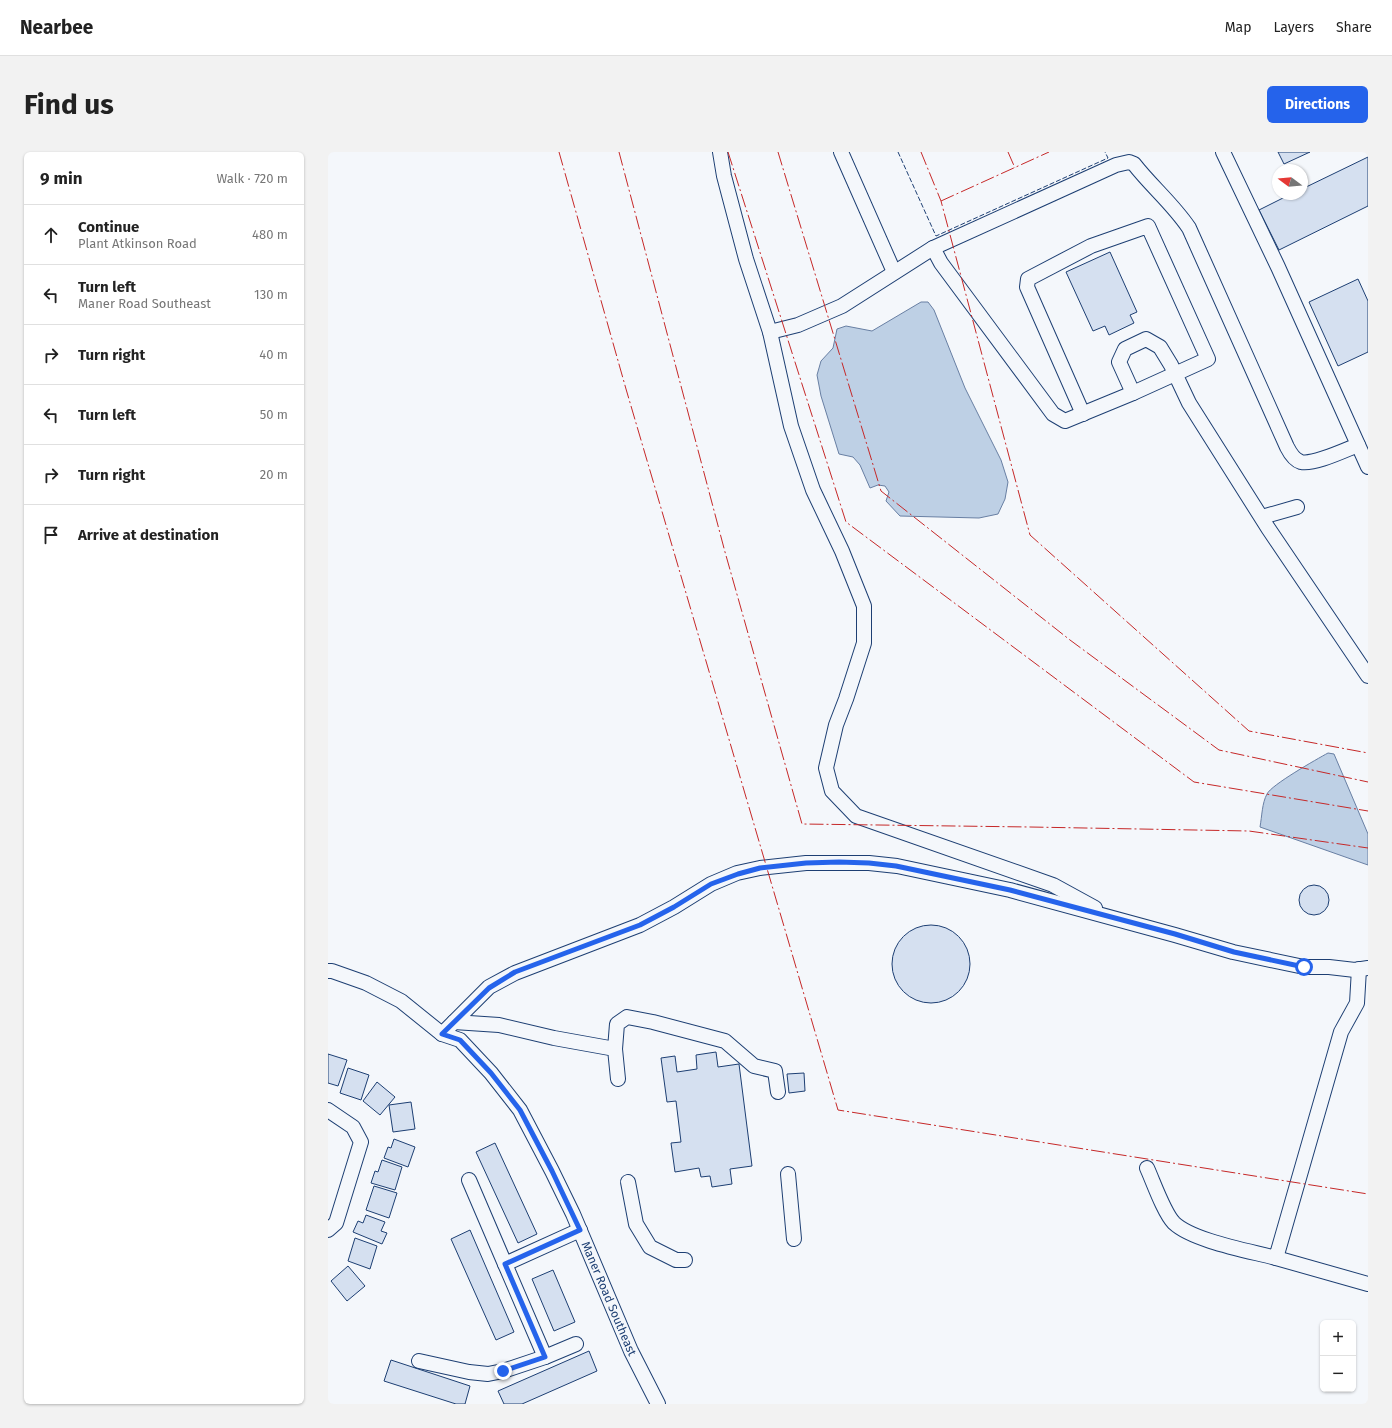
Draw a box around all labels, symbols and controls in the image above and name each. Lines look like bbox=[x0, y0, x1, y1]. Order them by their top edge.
text: Nearbee bbox=[20, 16, 93, 39]
text: Map bbox=[1225, 19, 1251, 36]
text: Layers bbox=[1273, 19, 1314, 36]
text: Share bbox=[1336, 19, 1372, 36]
button: Directions bbox=[1267, 86, 1368, 123]
text: Find us bbox=[24, 88, 114, 121]
north arrow bbox=[1272, 164, 1308, 200]
text: 9 min bbox=[40, 168, 83, 189]
text: Walk · 720 m bbox=[216, 171, 288, 186]
text: Continue bbox=[78, 218, 139, 236]
icon: ahead bbox=[40, 224, 62, 246]
text: 480 m bbox=[252, 227, 288, 242]
text: Plant Atkinson Road bbox=[78, 236, 197, 251]
text: Turn left bbox=[78, 278, 136, 296]
icon: left bbox=[40, 284, 62, 306]
text: 130 m bbox=[254, 287, 288, 302]
text: Maner Road Southeast bbox=[78, 296, 211, 311]
icon: right bbox=[40, 344, 62, 366]
text: Turn right bbox=[78, 346, 145, 364]
text: 40 m bbox=[259, 347, 288, 362]
icon: left bbox=[40, 404, 62, 426]
text: Turn left bbox=[78, 406, 136, 424]
text: 50 m bbox=[260, 407, 288, 422]
icon: right bbox=[40, 464, 62, 486]
text: Turn right bbox=[78, 466, 145, 484]
text: 20 m bbox=[260, 467, 288, 482]
icon: arrive bbox=[40, 524, 62, 546]
text: Arrive at destination bbox=[78, 526, 219, 544]
route start bbox=[1295, 958, 1313, 976]
street label: Maner Road Southeast bbox=[578, 1239, 640, 1359]
map controls bbox=[1320, 1320, 1356, 1392]
button: + bbox=[1320, 1320, 1356, 1356]
button: − bbox=[1320, 1356, 1356, 1392]
route end bbox=[494, 1362, 512, 1380]

